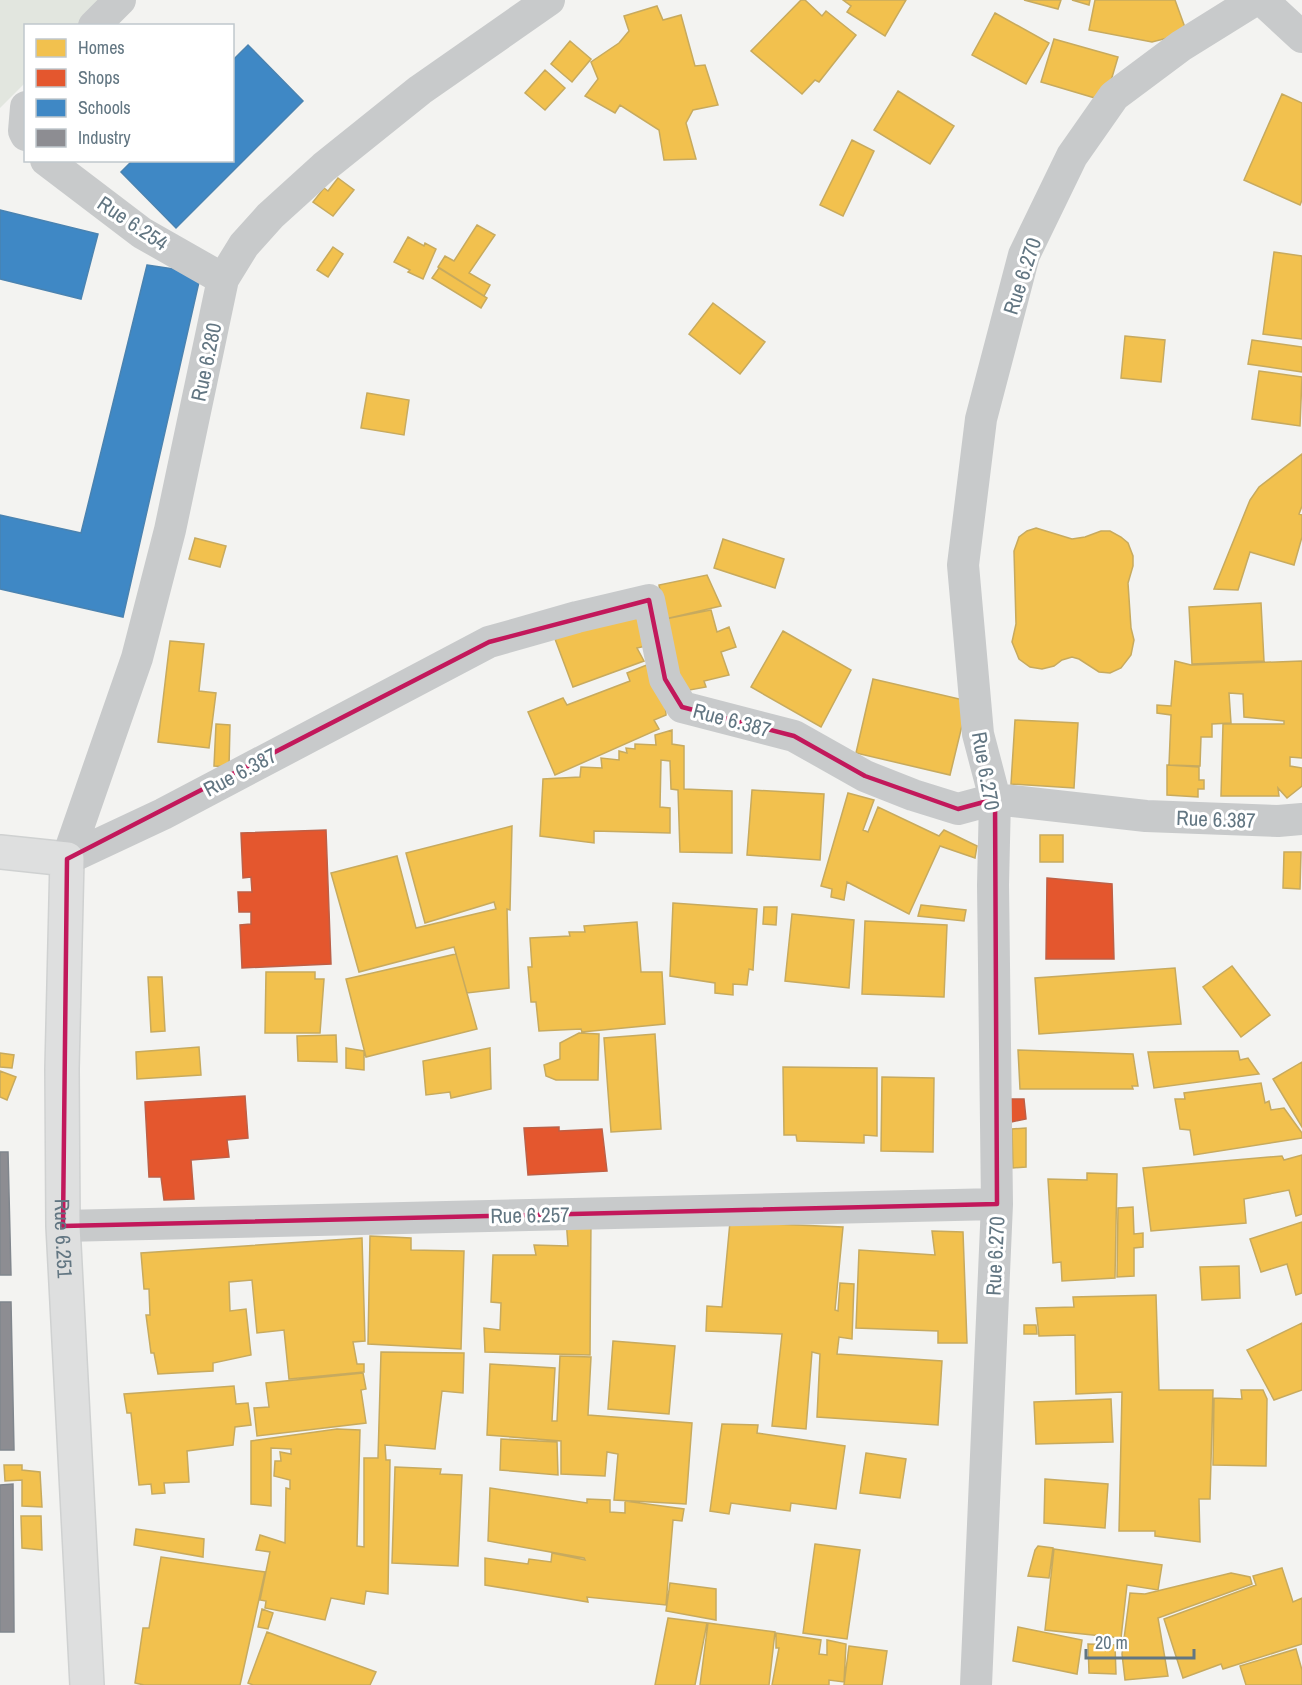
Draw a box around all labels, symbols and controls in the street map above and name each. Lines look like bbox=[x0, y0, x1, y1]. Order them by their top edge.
legend bbox=[24, 24, 234, 162]
text: Homes bbox=[78, 35, 125, 60]
text: Shops bbox=[78, 65, 120, 90]
text: Schools bbox=[78, 95, 131, 120]
text: Industry bbox=[78, 125, 131, 150]
street label: Rue 6.254 bbox=[92, 189, 174, 257]
street label: Rue 6.270 bbox=[996, 234, 1048, 318]
street label: Rue 6.280 bbox=[184, 320, 228, 404]
street label: Rue 6.387 bbox=[690, 696, 774, 744]
street label: Rue 6.270 bbox=[965, 729, 1007, 813]
street label: Rue 6.387 bbox=[198, 741, 282, 803]
street label: Rue 6.387 bbox=[1176, 803, 1256, 835]
street label: Rue 6.251 bbox=[48, 1199, 80, 1279]
street label: Rue 6.257 bbox=[490, 1200, 570, 1230]
street label: Rue 6.270 bbox=[978, 1216, 1012, 1296]
scale bar bbox=[1086, 1622, 1194, 1660]
text: 20 m bbox=[1095, 1630, 1128, 1655]

